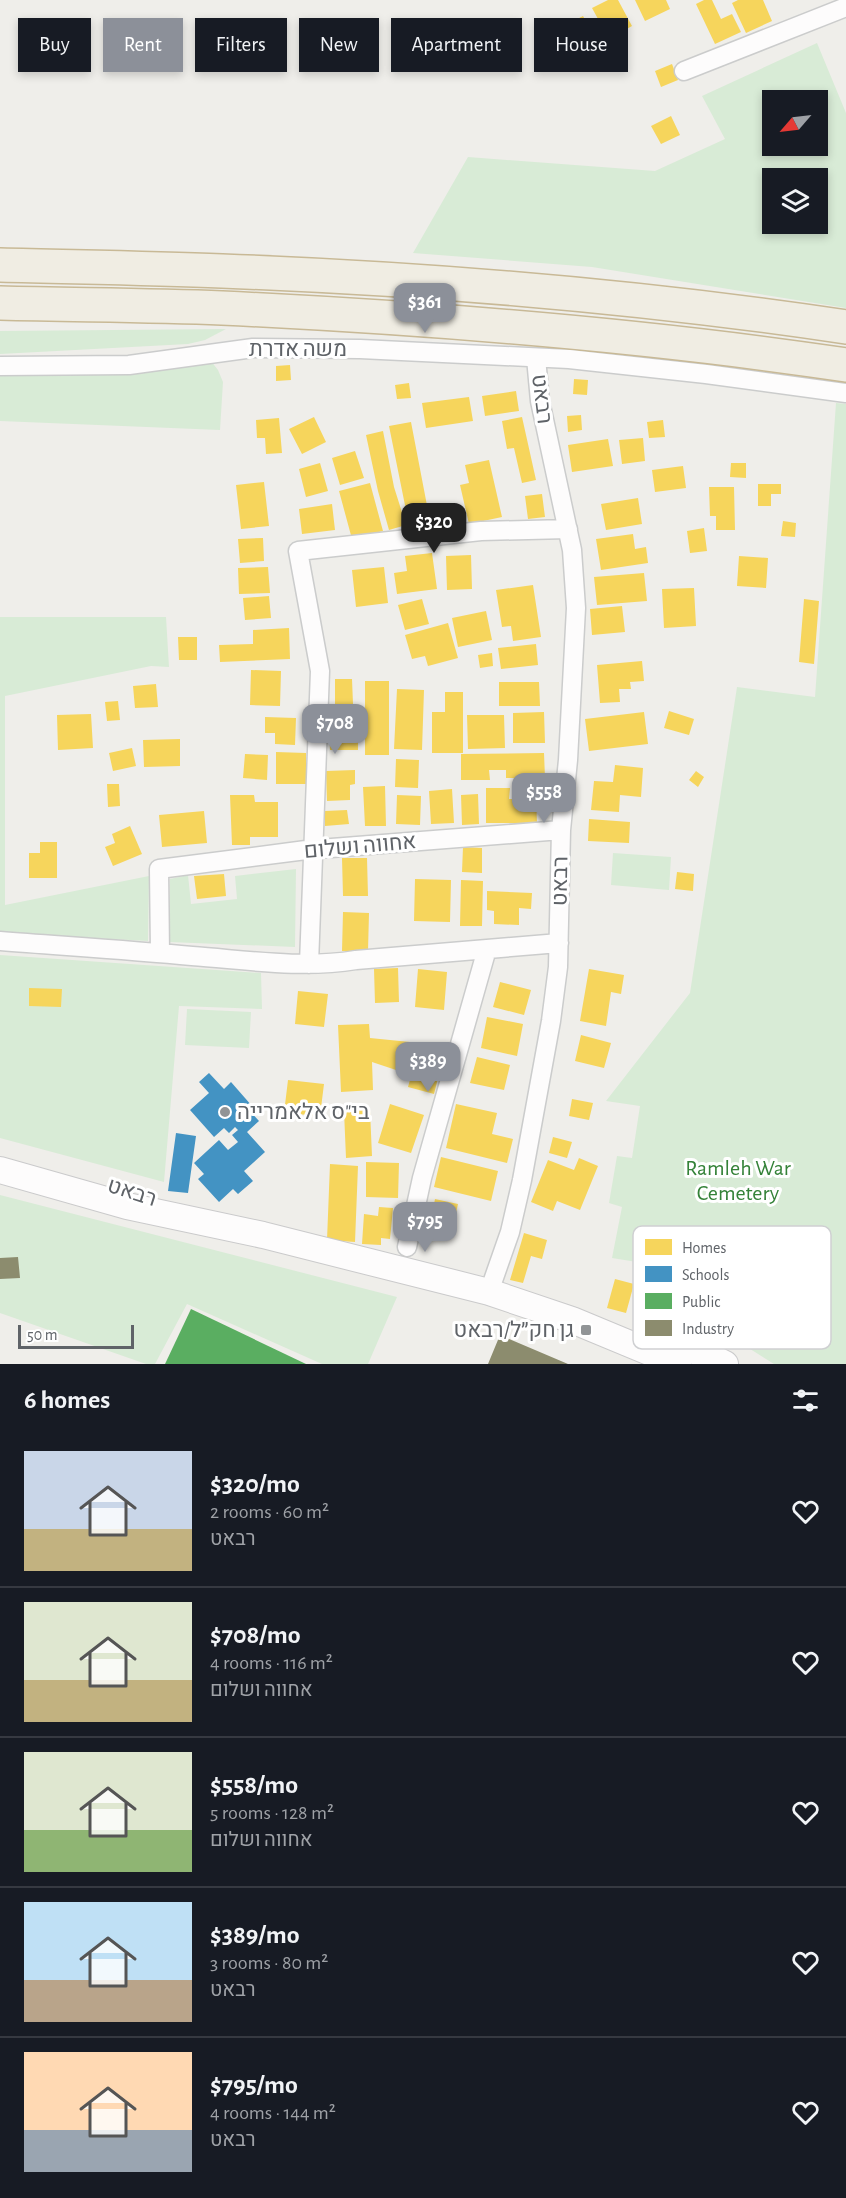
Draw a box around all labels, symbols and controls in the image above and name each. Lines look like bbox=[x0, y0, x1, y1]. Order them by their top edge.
chip: Buy bbox=[18, 18, 91, 72]
chip: Rent bbox=[103, 18, 183, 72]
chip: Filters bbox=[195, 18, 287, 72]
chip: New bbox=[299, 18, 379, 72]
chip: Apartment bbox=[391, 18, 522, 72]
chip: House bbox=[534, 18, 628, 72]
north arrow bbox=[762, 90, 828, 156]
map controls bbox=[762, 90, 828, 234]
button: layers bbox=[762, 168, 828, 234]
pin: $361 bbox=[389, 283, 461, 334]
text: $361 bbox=[408, 292, 442, 312]
street label: משה אדרת bbox=[249, 338, 347, 360]
street label: רבאט bbox=[528, 373, 556, 425]
pin: $320 bbox=[398, 503, 470, 554]
text: $320 bbox=[415, 512, 453, 532]
pin: $708 bbox=[299, 704, 371, 755]
text: $708 bbox=[316, 713, 354, 733]
pin: $558 bbox=[508, 773, 580, 824]
text: $558 bbox=[526, 782, 562, 802]
street label: אחווה ושלום bbox=[303, 830, 417, 862]
street label: רבאט bbox=[549, 856, 571, 906]
pin: $389 bbox=[392, 1042, 464, 1093]
text: $389 bbox=[409, 1051, 447, 1071]
place label: בי"ס אלאמרייה bbox=[237, 1101, 370, 1123]
marker: בי"ס אלאמרייה bbox=[218, 1105, 232, 1119]
park label: Ramleh War Cemetery bbox=[685, 1157, 791, 1204]
street label: רבאט bbox=[105, 1174, 159, 1210]
pin: $795 bbox=[389, 1202, 461, 1253]
text: $795 bbox=[407, 1211, 443, 1231]
legend bbox=[633, 1226, 831, 1349]
text: Homes bbox=[682, 1240, 726, 1256]
text: Schools bbox=[682, 1267, 729, 1283]
text: Public bbox=[682, 1294, 720, 1310]
place label: גן חק״ל/רבאט bbox=[454, 1319, 574, 1341]
text: Industry bbox=[682, 1321, 734, 1338]
scale bar bbox=[18, 1322, 134, 1350]
marker: גן חק״ל/רבאט bbox=[579, 1323, 593, 1337]
text: 50 m bbox=[27, 1327, 58, 1343]
icon: filters bbox=[789, 1384, 822, 1417]
text: 6 homes bbox=[24, 1387, 110, 1413]
text: $320/mo bbox=[210, 1471, 300, 1497]
icon: home bbox=[72, 1475, 144, 1547]
icon: heart bbox=[789, 1495, 822, 1528]
text: 2 rooms · 60 m² bbox=[210, 1502, 329, 1522]
text: רבאט bbox=[210, 1529, 256, 1549]
text: $708/mo bbox=[210, 1622, 301, 1648]
icon: home bbox=[72, 1626, 144, 1698]
icon: heart bbox=[789, 1646, 822, 1679]
text: 4 rooms · 116 m² bbox=[210, 1653, 333, 1673]
text: אחווה ושלום bbox=[210, 1680, 312, 1700]
text: $558/mo bbox=[210, 1772, 298, 1798]
icon: home bbox=[72, 1776, 144, 1848]
icon: heart bbox=[789, 1796, 822, 1829]
text: 5 rooms · 128 m² bbox=[210, 1803, 334, 1823]
text: אחווה ושלום bbox=[210, 1830, 312, 1850]
text: $389/mo bbox=[210, 1922, 300, 1948]
icon: home bbox=[72, 1926, 144, 1998]
icon: heart bbox=[789, 1946, 822, 1979]
text: 3 rooms · 80 m² bbox=[210, 1953, 328, 1973]
text: רבאט bbox=[210, 1980, 256, 2000]
text: $795/mo bbox=[210, 2072, 298, 2098]
icon: home bbox=[72, 2076, 144, 2148]
icon: heart bbox=[789, 2096, 822, 2129]
text: 4 rooms · 144 m² bbox=[210, 2103, 336, 2123]
text: רבאט bbox=[210, 2130, 256, 2150]

